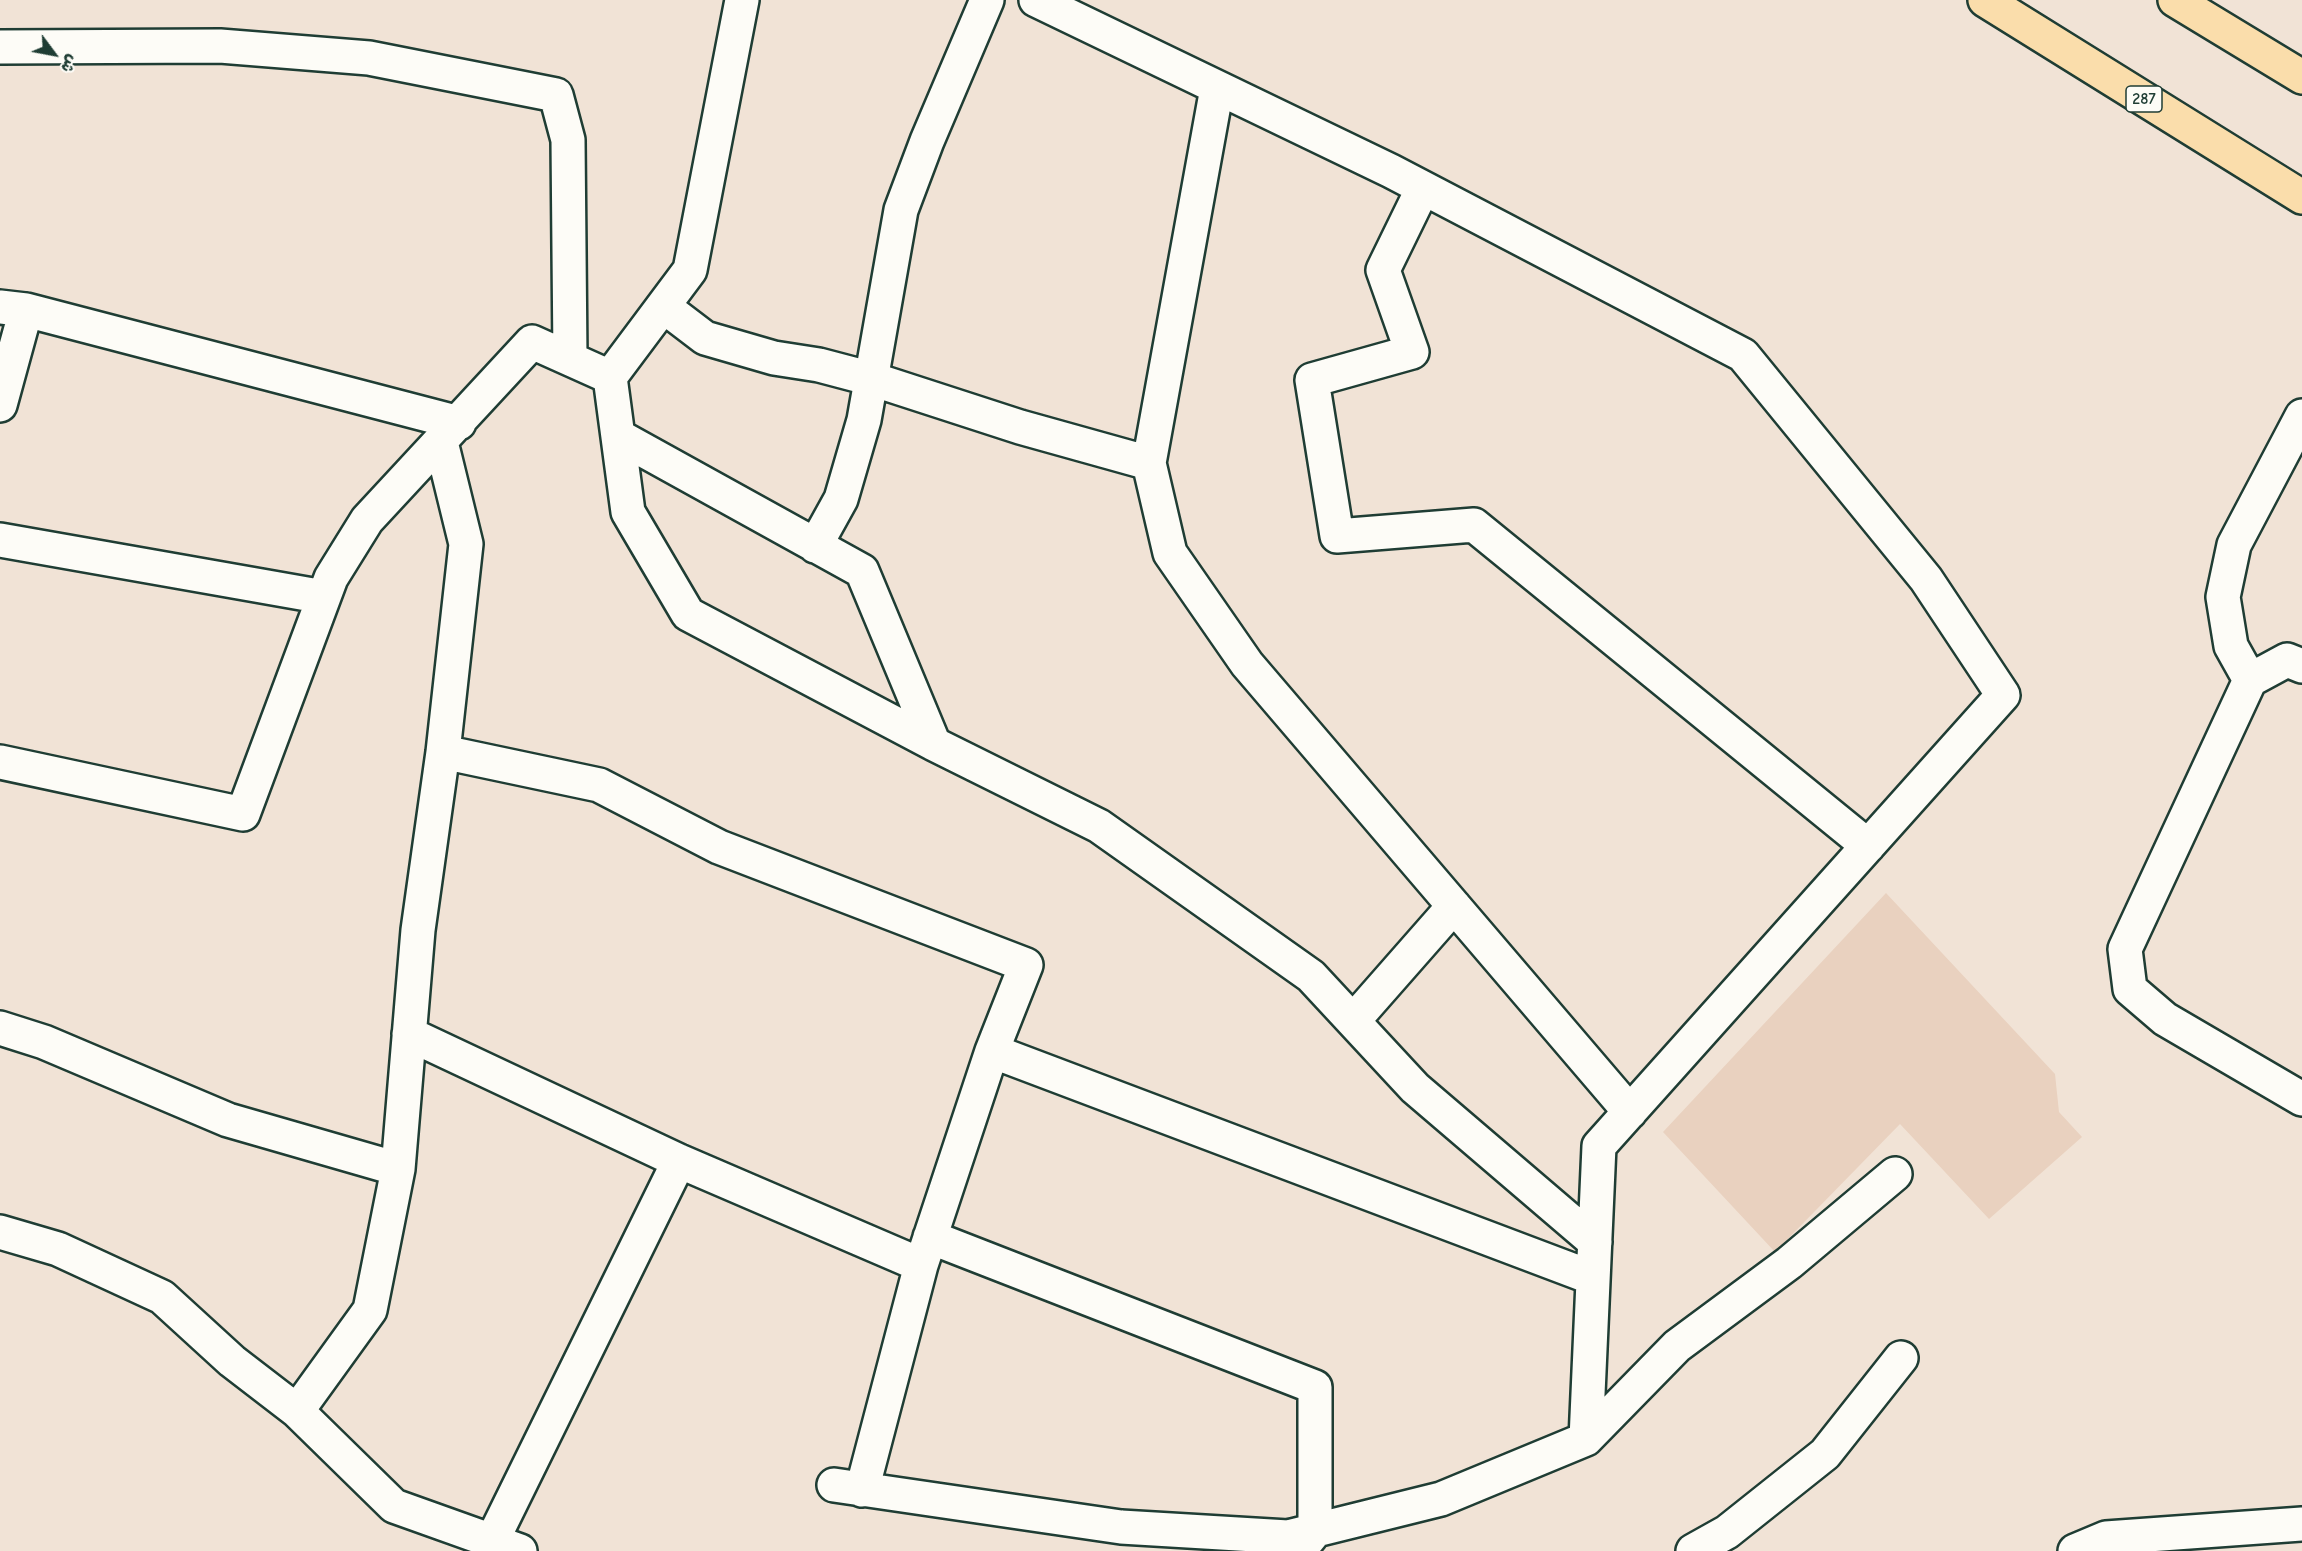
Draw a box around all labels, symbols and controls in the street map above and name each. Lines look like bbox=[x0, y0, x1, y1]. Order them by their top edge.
north arrow bbox=[24, 24, 84, 84]
text: ش bbox=[57, 51, 82, 76]
road number: 287 bbox=[2126, 86, 2162, 112]

